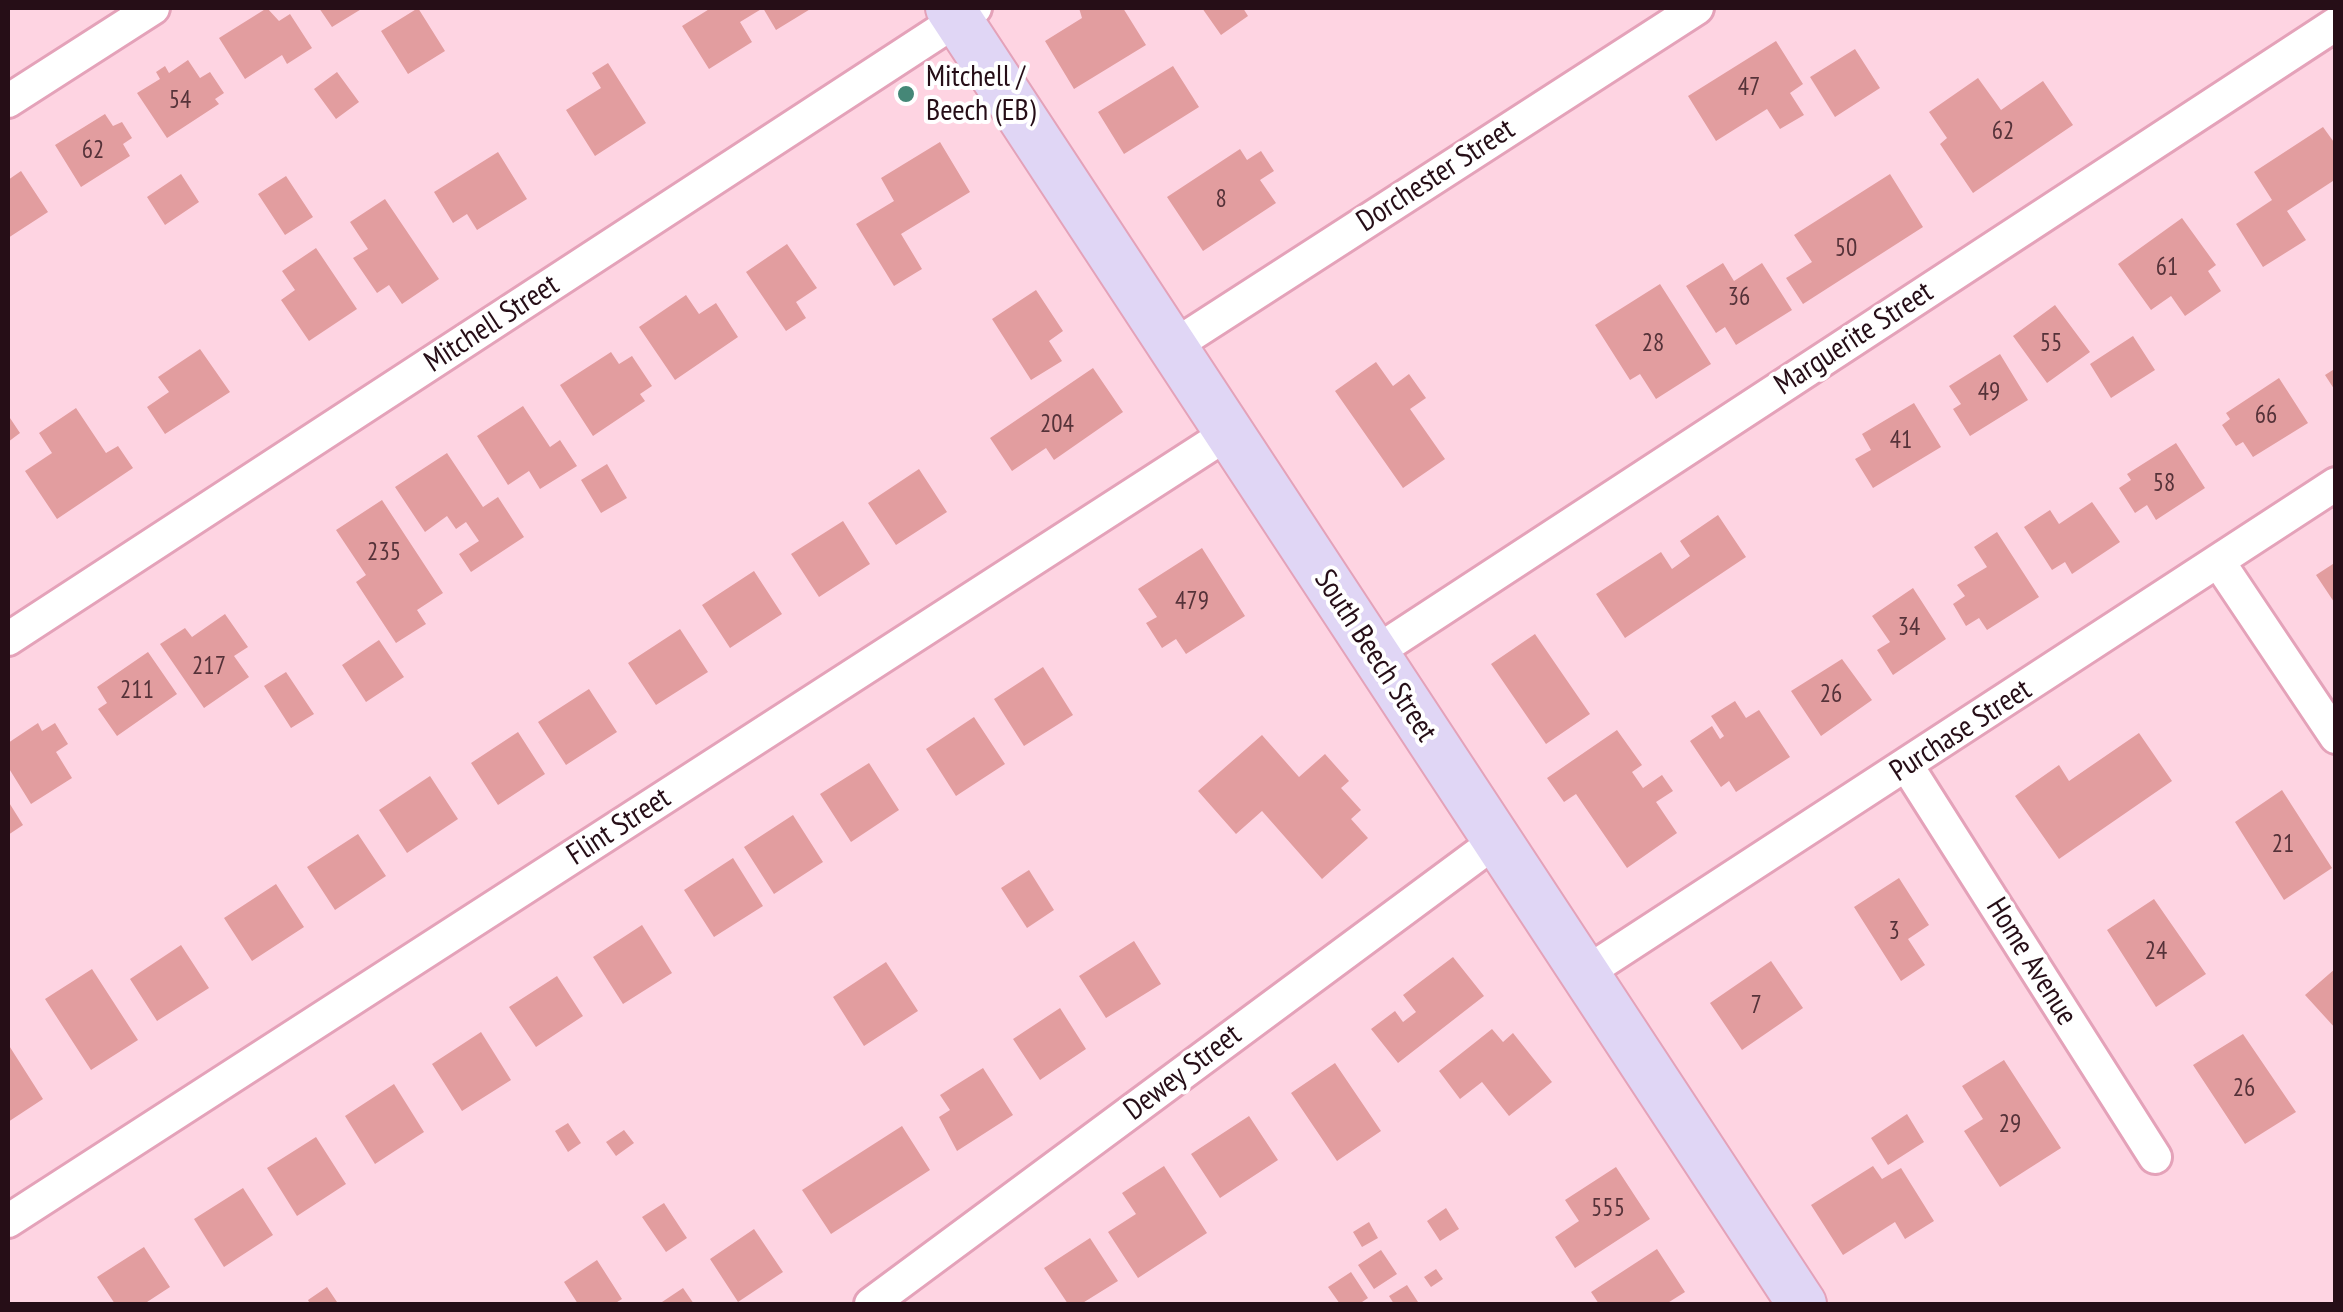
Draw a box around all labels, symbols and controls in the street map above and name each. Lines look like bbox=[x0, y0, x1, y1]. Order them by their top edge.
place label: Mitchell / Beech (EB) bbox=[926, 59, 1036, 130]
house number: 47 bbox=[1738, 73, 1760, 103]
marker: Mitchell / Beech (EB) bbox=[895, 83, 917, 105]
house number: 54 bbox=[169, 86, 191, 116]
street label: Dorchester Street bbox=[1351, 112, 1521, 240]
house number: 62 bbox=[1992, 117, 2014, 147]
house number: 62 bbox=[82, 136, 104, 166]
house number: 8 bbox=[1215, 185, 1227, 215]
house number: 50 bbox=[1835, 234, 1857, 264]
house number: 61 bbox=[2156, 253, 2178, 283]
street label: Mitchell Street bbox=[418, 267, 566, 381]
street label: Marguerite Street bbox=[1768, 275, 1940, 403]
house number: 36 bbox=[1728, 283, 1750, 313]
house number: 28 bbox=[1642, 329, 1664, 359]
house number: 55 bbox=[2040, 329, 2062, 359]
house number: 49 bbox=[1978, 378, 2000, 408]
house number: 66 bbox=[2255, 401, 2277, 431]
house number: 204 bbox=[1040, 410, 1074, 440]
house number: 41 bbox=[1890, 426, 1912, 456]
house number: 58 bbox=[2153, 469, 2175, 499]
house number: 235 bbox=[367, 538, 401, 568]
street label: South Beech Street bbox=[1306, 563, 1444, 749]
house number: 479 bbox=[1175, 587, 1209, 617]
house number: 34 bbox=[1898, 613, 1920, 643]
house number: 217 bbox=[192, 652, 226, 682]
street label: Purchase Street bbox=[1884, 672, 2038, 790]
house number: 211 bbox=[120, 676, 154, 706]
house number: 26 bbox=[1820, 680, 1842, 710]
street label: Flint Street bbox=[561, 780, 677, 874]
house number: 21 bbox=[2272, 830, 2294, 860]
street label: Home Avenue bbox=[1978, 892, 2084, 1032]
house number: 3 bbox=[1888, 917, 1900, 947]
house number: 24 bbox=[2145, 937, 2167, 967]
house number: 7 bbox=[1750, 991, 1762, 1021]
street label: Dewey Street bbox=[1117, 1017, 1249, 1129]
house number: 26 bbox=[2233, 1074, 2255, 1104]
house number: 29 bbox=[1999, 1110, 2021, 1140]
house number: 555 bbox=[1591, 1194, 1625, 1224]

